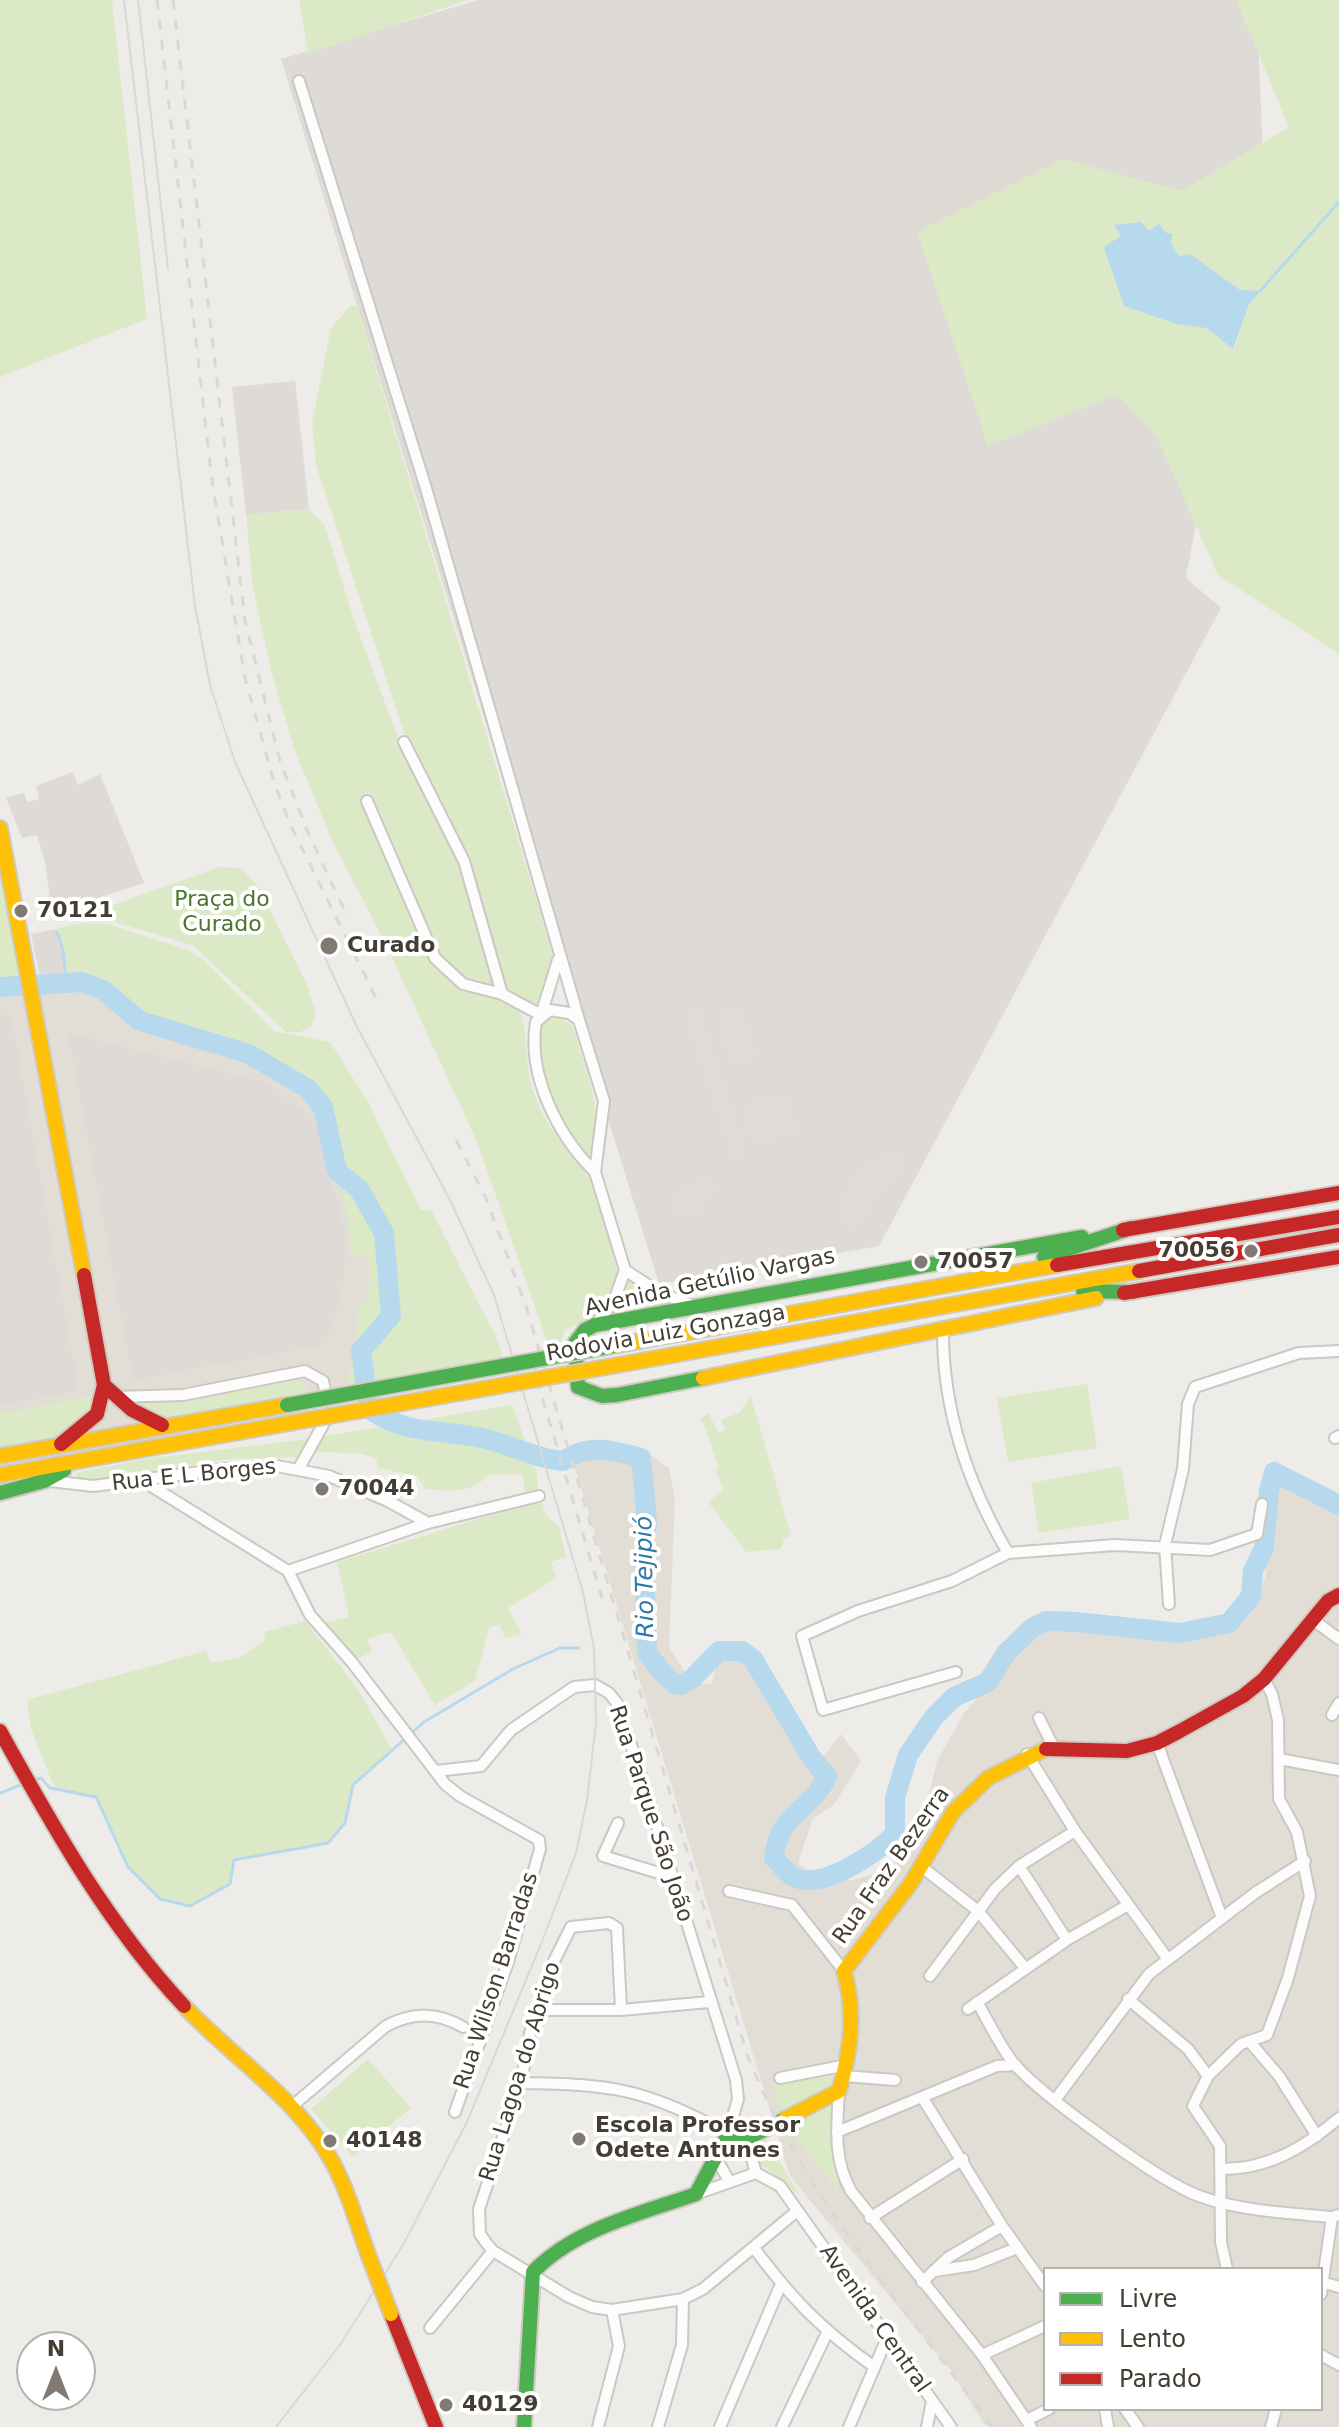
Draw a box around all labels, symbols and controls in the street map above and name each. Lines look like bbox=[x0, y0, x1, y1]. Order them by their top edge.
park label: Praça do Curado bbox=[174, 887, 270, 938]
place label: 70121 bbox=[37, 898, 114, 924]
marker: 70121 bbox=[12, 902, 30, 920]
place label: Curado bbox=[347, 933, 435, 959]
marker: Curado bbox=[318, 935, 340, 957]
place label: 70056 bbox=[1158, 1238, 1235, 1264]
marker: 70056 bbox=[1242, 1242, 1260, 1260]
street label: Avenida Getúlio Vargas bbox=[583, 1244, 837, 1322]
place label: 70057 bbox=[937, 1249, 1014, 1275]
marker: 70057 bbox=[912, 1253, 930, 1271]
street label: Rodovia Luiz Gonzaga bbox=[544, 1300, 788, 1368]
street label: Rua E L Borges bbox=[111, 1454, 277, 1498]
place label: 70044 bbox=[338, 1476, 415, 1502]
marker: 70044 bbox=[313, 1480, 331, 1498]
water label: Rio Tejipió bbox=[631, 1516, 661, 1638]
street label: Rua Parque São João bbox=[602, 1702, 698, 1926]
street label: Rua Fraz Bezerra bbox=[828, 1782, 956, 1950]
street label: Rua Wilson Barradas bbox=[449, 1869, 545, 2093]
street label: Rua Lagoa do Abrigo bbox=[475, 1959, 567, 2185]
place label: Escola Professor Odete Antunes bbox=[595, 2113, 800, 2164]
place label: 40148 bbox=[346, 2128, 423, 2154]
marker: Escola Professor Odete Antunes bbox=[570, 2130, 588, 2148]
marker: 40148 bbox=[321, 2132, 339, 2150]
street label: Avenida Central bbox=[813, 2240, 935, 2398]
legend bbox=[1043, 2267, 1323, 2411]
text: Livre bbox=[1119, 2285, 1177, 2313]
text: Lento bbox=[1119, 2325, 1186, 2353]
north arrow bbox=[16, 2331, 96, 2411]
text: N bbox=[47, 2336, 65, 2361]
text: Parado bbox=[1119, 2365, 1202, 2393]
place label: 40129 bbox=[462, 2392, 539, 2418]
marker: 40129 bbox=[437, 2396, 455, 2414]

